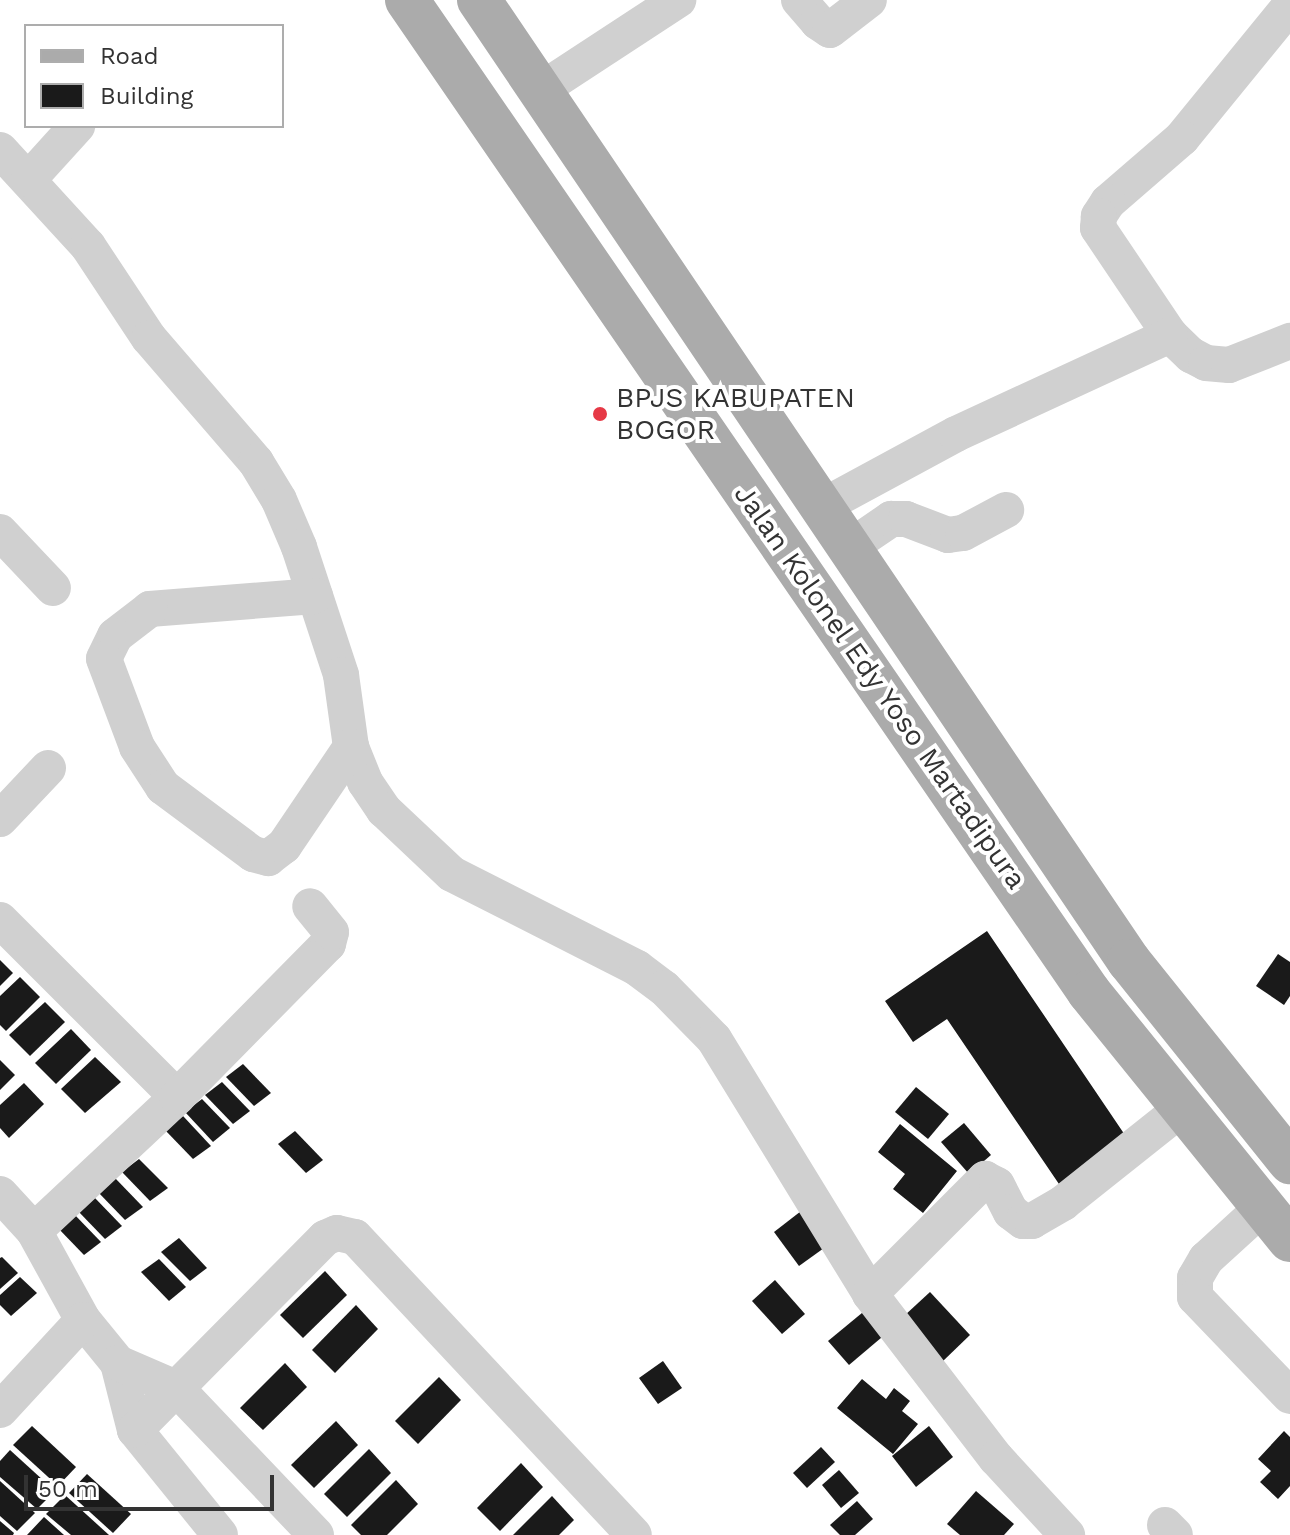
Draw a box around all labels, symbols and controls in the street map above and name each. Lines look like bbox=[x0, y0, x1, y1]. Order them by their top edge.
legend bbox=[24, 24, 284, 128]
text: Road bbox=[100, 42, 159, 70]
text: Building bbox=[100, 82, 193, 110]
place label: BPJS KABUPATEN BOGOR bbox=[616, 381, 855, 447]
marker: BPJS KABUPATEN BOGOR bbox=[591, 405, 609, 423]
street label: Jalan Kolonel Edy Yoso Martadipura bbox=[726, 477, 1034, 897]
scale bar bbox=[28, 1459, 278, 1509]
text: 50 m bbox=[38, 1475, 98, 1503]

